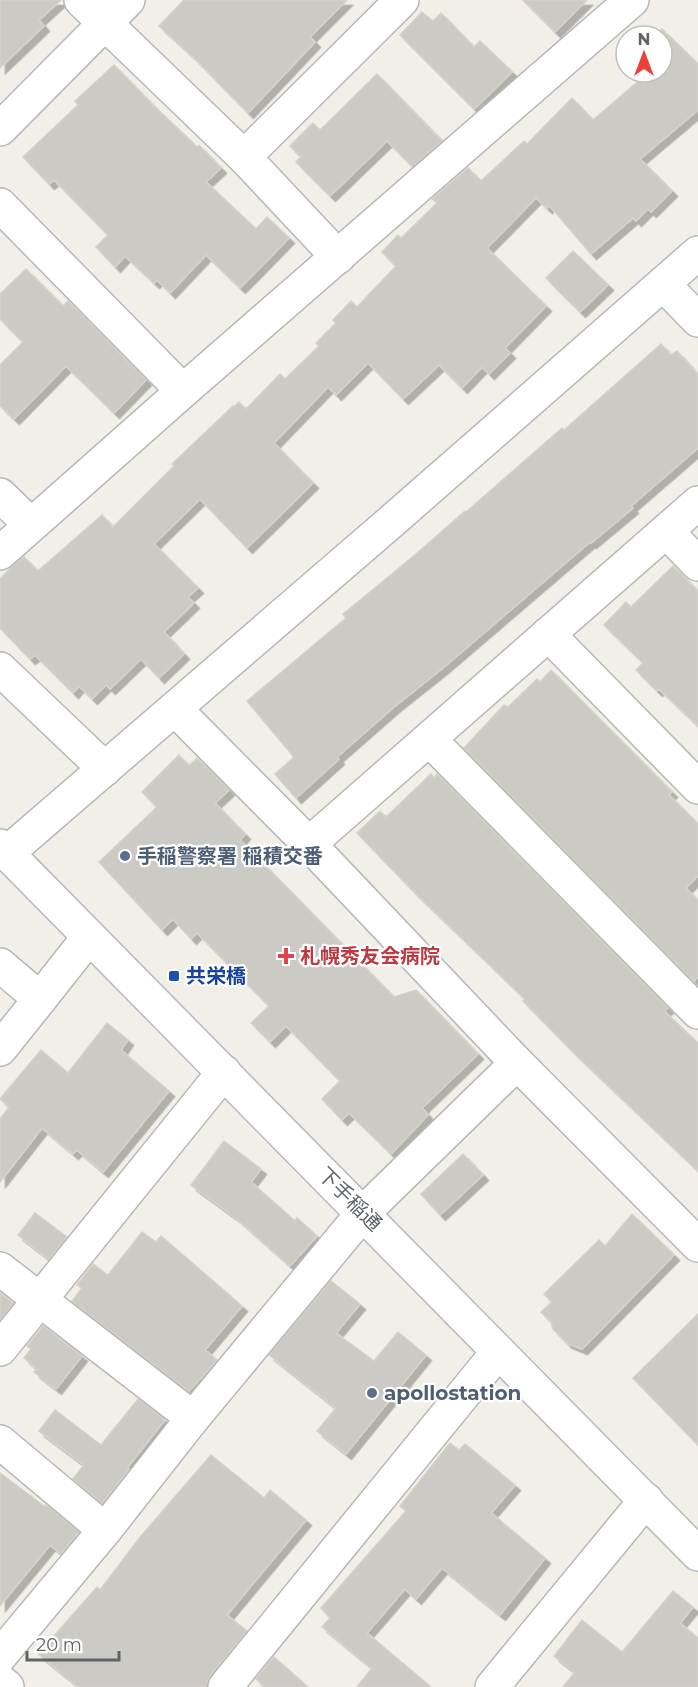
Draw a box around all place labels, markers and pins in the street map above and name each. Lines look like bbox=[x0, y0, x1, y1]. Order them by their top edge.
place label: 手稲警察署 稲積交番 bbox=[137, 844, 323, 868]
marker: 手稲警察署 稲積交番 bbox=[118, 849, 132, 863]
place label: 札幌秀友会病院 bbox=[300, 944, 440, 968]
marker: 札幌秀友会病院 bbox=[277, 947, 295, 965]
place label: 共栄橋 bbox=[186, 964, 246, 988]
marker: 共栄橋 bbox=[167, 969, 181, 983]
place label: apollostation bbox=[384, 1381, 521, 1405]
marker: apollostation bbox=[365, 1386, 379, 1400]

